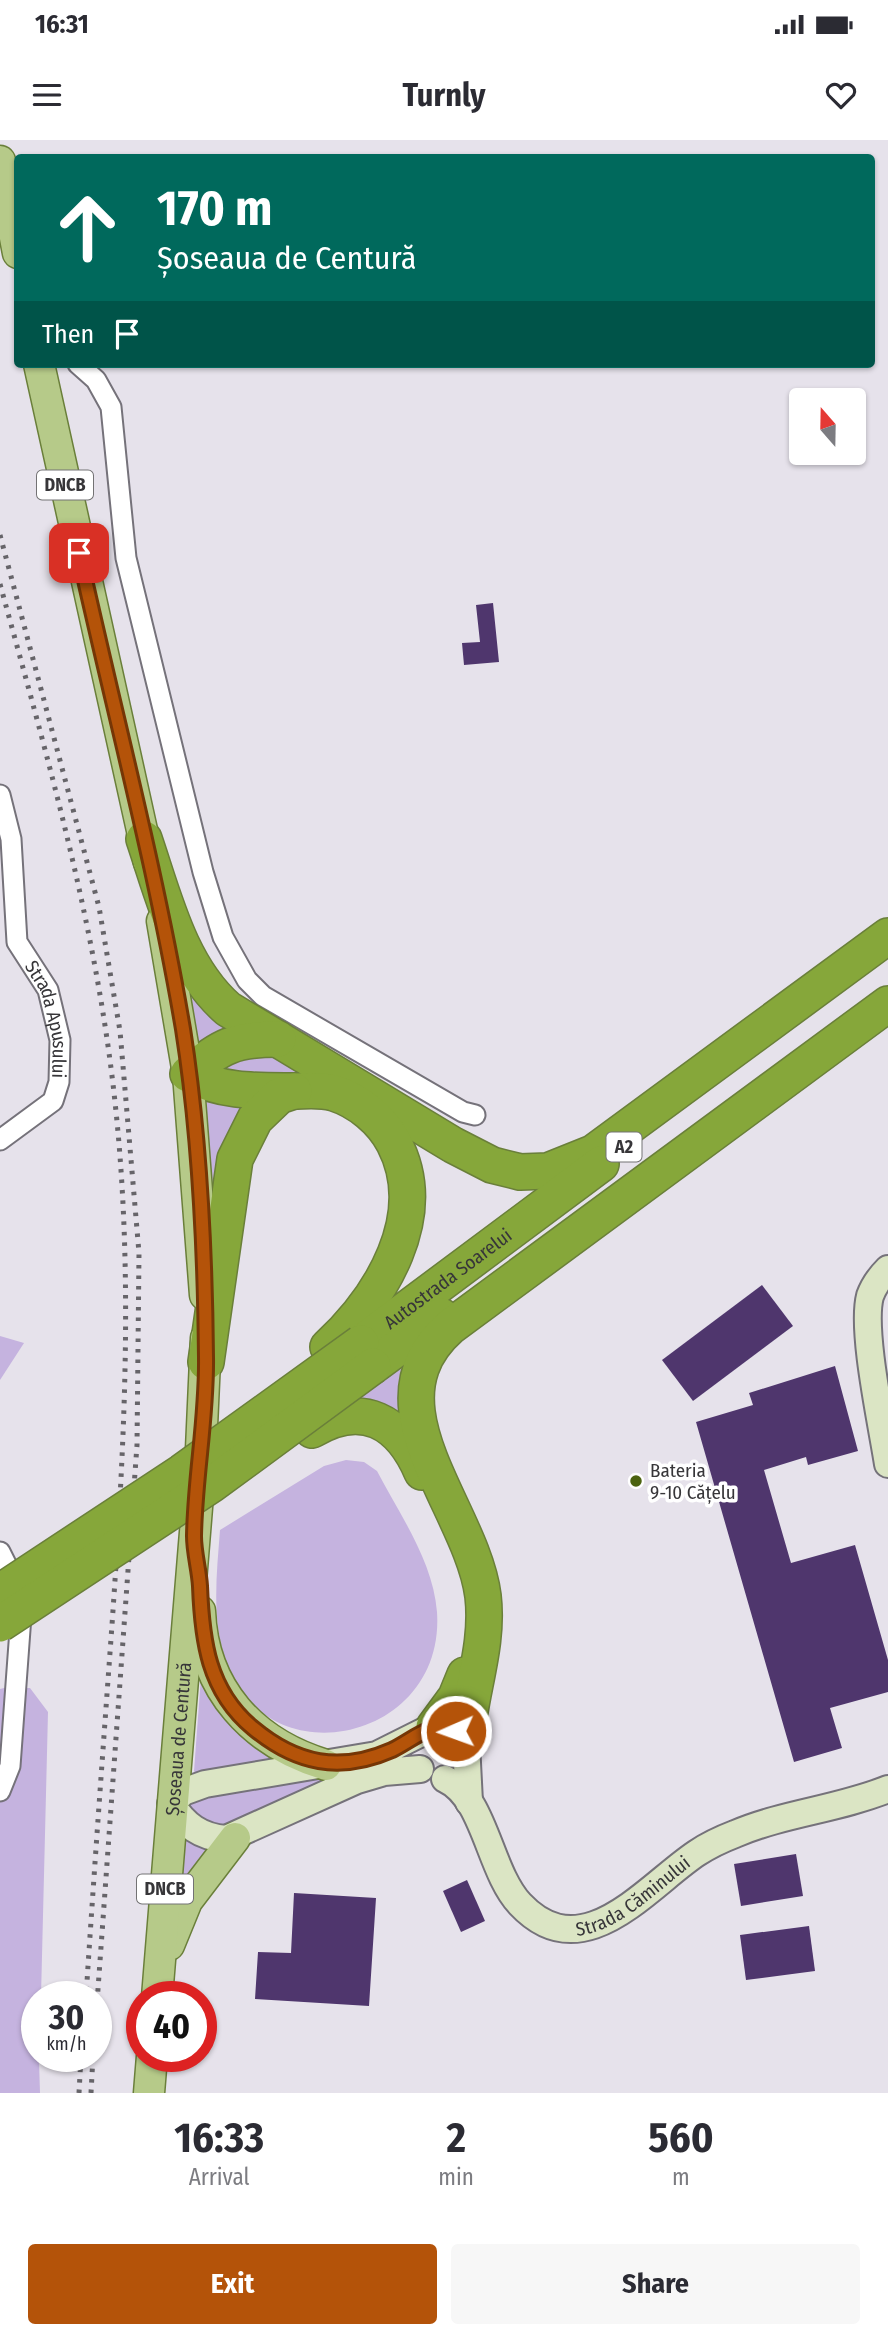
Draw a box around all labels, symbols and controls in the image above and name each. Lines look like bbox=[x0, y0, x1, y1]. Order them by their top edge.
text: 16:31 bbox=[35, 9, 89, 40]
icon: menu bbox=[28, 76, 66, 114]
text: Turnly bbox=[402, 76, 486, 114]
icon: heart bbox=[822, 76, 860, 114]
text: 170 m bbox=[157, 179, 273, 238]
icon: ahead bbox=[42, 182, 133, 273]
text: Șoseaua de Centură bbox=[157, 239, 416, 277]
icon: arrive bbox=[108, 315, 146, 353]
text: Then bbox=[42, 319, 94, 350]
north arrow bbox=[789, 388, 866, 466]
map controls bbox=[789, 388, 866, 465]
road number: DNCB bbox=[37, 470, 93, 500]
pin bbox=[49, 523, 109, 583]
icon: arrive bbox=[60, 534, 98, 572]
street label: Strada Apusului bbox=[20, 956, 71, 1079]
road number: A2 bbox=[606, 1132, 642, 1162]
street label: Autostrada Soarelui bbox=[380, 1224, 516, 1334]
place label: Bateria 9-10 Cățelu bbox=[650, 1459, 736, 1504]
marker: Bateria 9-10 Cățelu bbox=[628, 1473, 644, 1489]
street label: Șoseaua de Centură bbox=[161, 1661, 196, 1817]
position arrow bbox=[419, 1694, 493, 1768]
street label: Strada Căminului bbox=[574, 1851, 695, 1941]
road number: DNCB bbox=[137, 1874, 193, 1904]
speed limit sign: 40 bbox=[126, 1981, 217, 2072]
text: 30 bbox=[49, 1996, 84, 2038]
text: km/h bbox=[46, 2033, 87, 2055]
text: 16:33 bbox=[174, 2113, 264, 2163]
text: 2 bbox=[446, 2113, 466, 2163]
text: 560 bbox=[648, 2113, 714, 2163]
text: Arrival bbox=[189, 2163, 250, 2191]
text: min bbox=[438, 2163, 474, 2191]
text: m bbox=[672, 2163, 690, 2191]
button: Exit bbox=[28, 2244, 437, 2324]
button: Share bbox=[451, 2244, 860, 2324]

